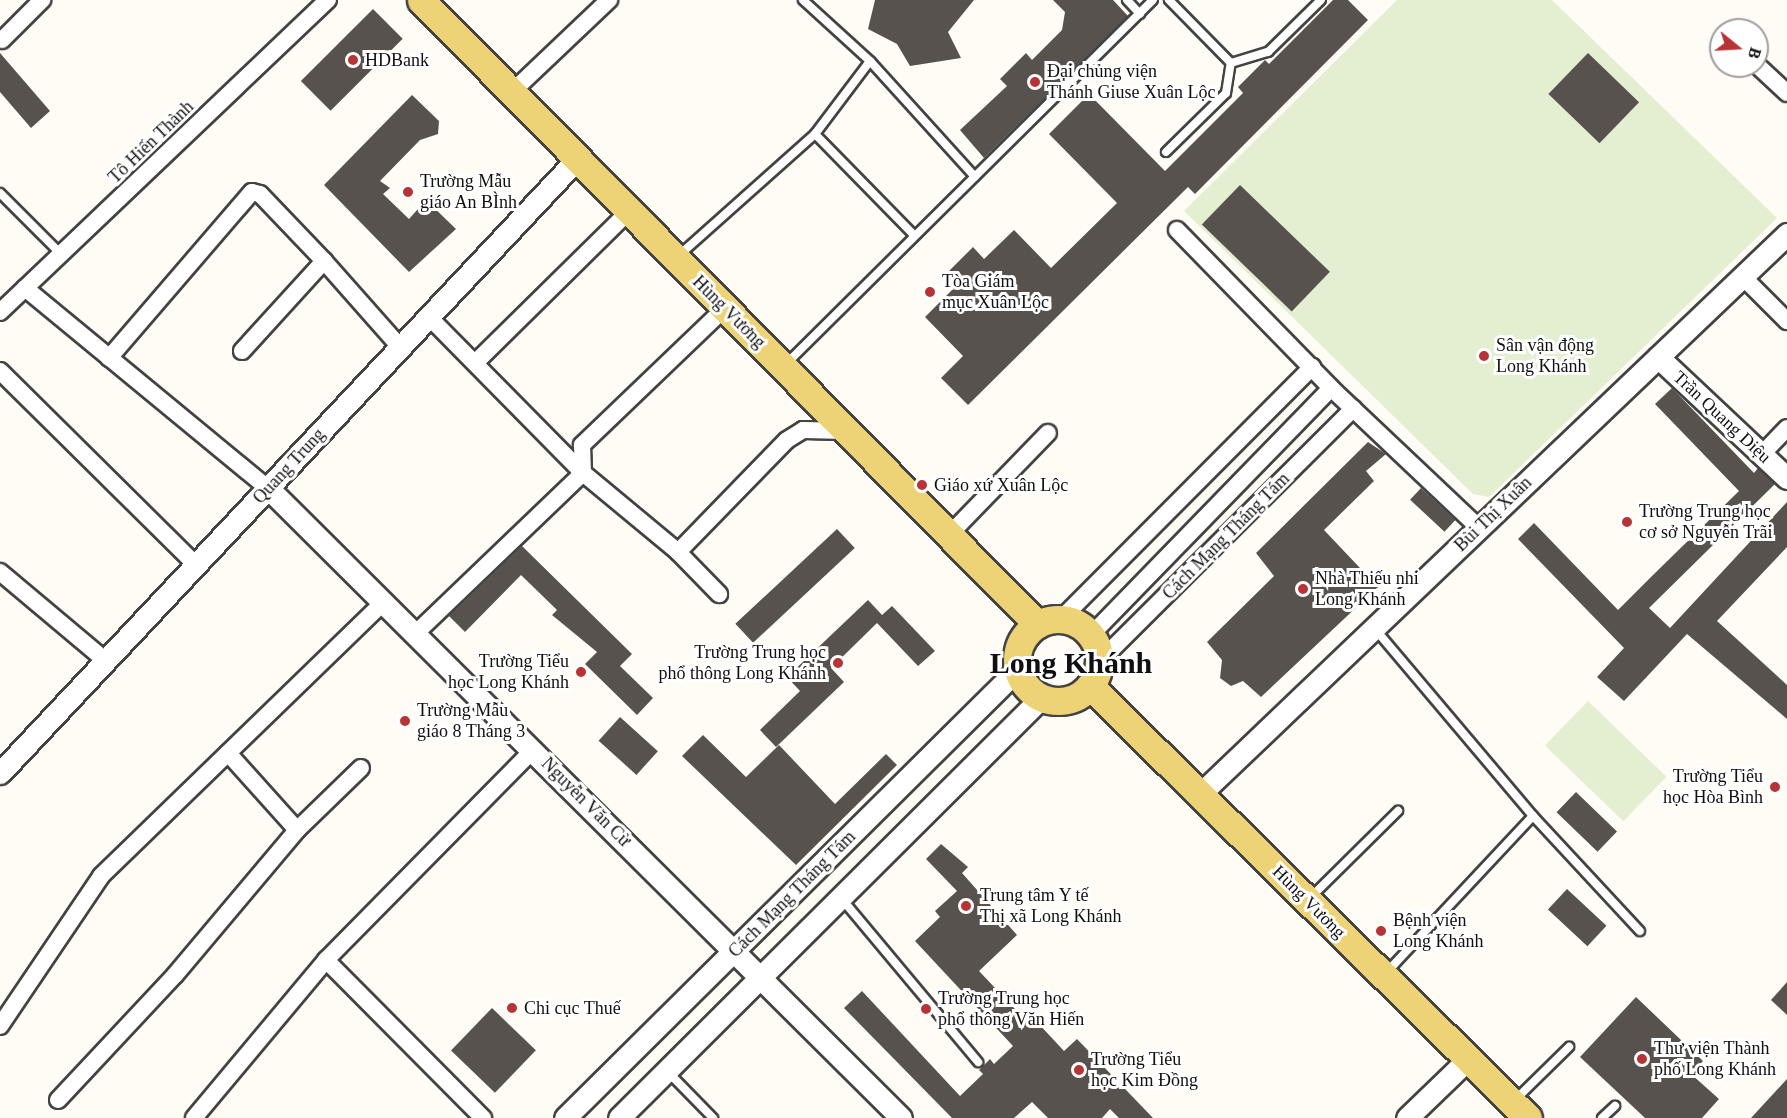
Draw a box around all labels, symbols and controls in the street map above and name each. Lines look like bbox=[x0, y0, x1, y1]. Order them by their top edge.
north arrow bbox=[1709, 18, 1769, 78]
text: B bbox=[1745, 45, 1764, 61]
place label: HDBank bbox=[365, 49, 429, 71]
marker: HDBank bbox=[346, 53, 360, 67]
place label: Đại chủng viện Thánh Giuse Xuân Lộc bbox=[1047, 61, 1215, 104]
marker: Đại chủng viện Thánh Giuse Xuân Lộc bbox=[1028, 75, 1042, 89]
street label: Tô Hiến Thành bbox=[104, 96, 198, 188]
place label: Trường Mẫu giáo An BÌnh bbox=[420, 171, 518, 213]
marker: Trường Mẫu giáo An BÌnh bbox=[401, 185, 415, 199]
street label: Hùng Vương bbox=[688, 271, 770, 353]
place label: Tòa Giám mục Xuân Lộc bbox=[942, 271, 1049, 314]
marker: Tòa Giám mục Xuân Lộc bbox=[923, 285, 937, 299]
place label: Sân vận động Long Khánh bbox=[1496, 335, 1594, 378]
marker: Sân vận động Long Khánh bbox=[1477, 349, 1491, 363]
street label: Trần Quang Diệu bbox=[1669, 366, 1775, 468]
street label: Quang Trung bbox=[248, 424, 330, 508]
street label: Cách Mạng Tháng Tám bbox=[1158, 468, 1294, 604]
street label: Bùi Thị Xuân bbox=[1450, 472, 1536, 556]
place label: Giáo xứ Xuân Lộc bbox=[934, 474, 1068, 496]
marker: Giáo xứ Xuân Lộc bbox=[915, 478, 929, 492]
place label: Trường Trung học cơ sở Nguyễn Trãi bbox=[1639, 501, 1773, 544]
marker: Trường Trung học cơ sở Nguyễn Trãi bbox=[1620, 515, 1634, 529]
place label: Nhà Thiếu nhi Long Khánh bbox=[1315, 568, 1419, 610]
marker: Nhà Thiếu nhi Long Khánh bbox=[1296, 582, 1310, 596]
place label: Trường Trung học phổ thông Long Khánh bbox=[659, 642, 826, 684]
district label: Long Khánh bbox=[990, 645, 1152, 681]
place label: Trường Tiểu học Long Khánh bbox=[448, 651, 569, 694]
marker: Trường Trung học phổ thông Long Khánh bbox=[831, 656, 845, 670]
marker: Trường Tiểu học Long Khánh bbox=[574, 665, 588, 679]
place label: Trường Mẫu giáo 8 Tháng 3 bbox=[417, 700, 525, 742]
marker: Trường Mẫu giáo 8 Tháng 3 bbox=[398, 714, 412, 728]
street label: Nguyễn Văn Cừ bbox=[537, 753, 635, 851]
place label: Trường Tiểu học Hòa Bình bbox=[1663, 766, 1763, 808]
marker: Trường Tiểu học Hòa Bình bbox=[1768, 780, 1782, 794]
street label: Cách Mạng Tháng Tám bbox=[724, 826, 860, 962]
street label: Hùng Vương bbox=[1268, 861, 1350, 943]
place label: Trung tâm Y tế Thị xã Long Khánh bbox=[980, 885, 1121, 928]
marker: Trung tâm Y tế Thị xã Long Khánh bbox=[957, 897, 975, 915]
place label: Bệnh viện Long Khánh bbox=[1393, 910, 1483, 952]
marker: Bệnh viện Long Khánh bbox=[1374, 924, 1388, 938]
place label: Trường Trung học phổ thông Văn Hiến bbox=[938, 988, 1084, 1030]
place label: Chi cục Thuế bbox=[524, 997, 621, 1019]
marker: Chi cục Thuế bbox=[505, 1001, 519, 1015]
marker: Trường Trung học phổ thông Văn Hiến bbox=[919, 1002, 933, 1016]
place label: Thư viện Thành phố Long Khánh bbox=[1654, 1038, 1776, 1080]
place label: Trường Tiểu học Kim Đồng bbox=[1091, 1049, 1198, 1092]
marker: Thư viện Thành phố Long Khánh bbox=[1635, 1052, 1649, 1066]
marker: Trường Tiểu học Kim Đồng bbox=[1072, 1063, 1086, 1077]

